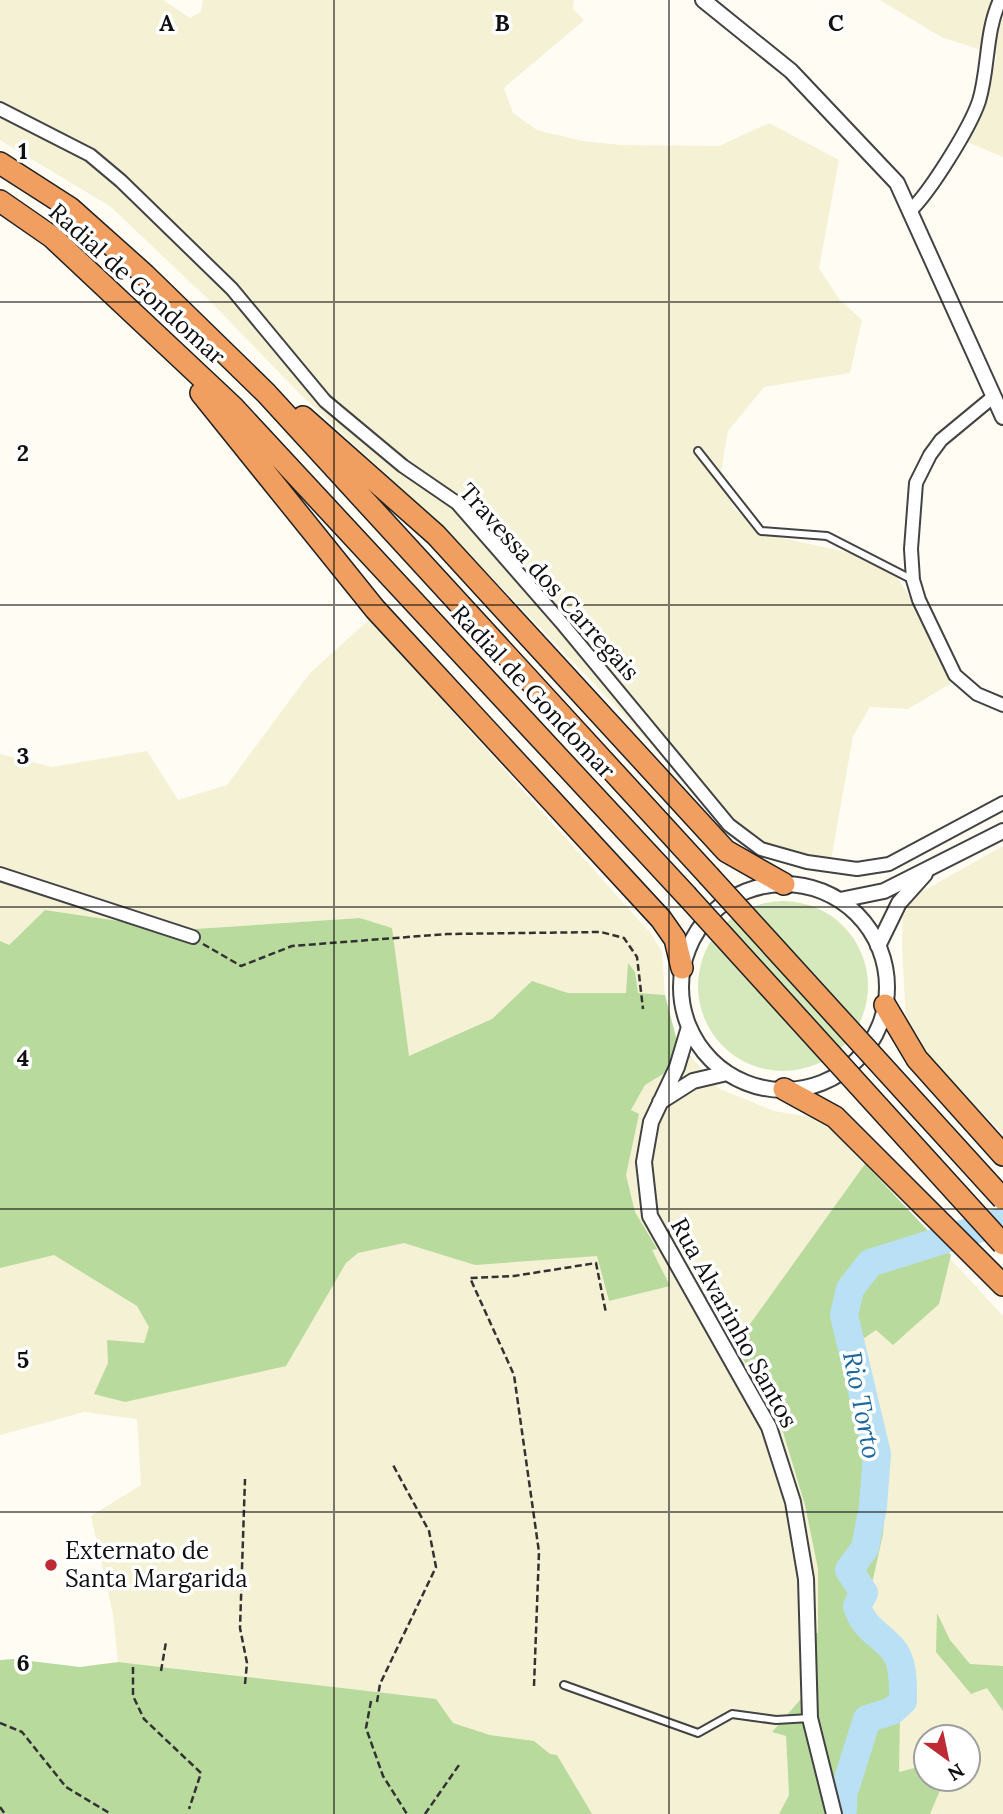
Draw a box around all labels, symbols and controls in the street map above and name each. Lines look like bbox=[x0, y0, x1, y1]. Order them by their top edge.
text: A bbox=[159, 8, 175, 37]
text: B bbox=[494, 8, 510, 37]
text: C bbox=[828, 8, 844, 37]
text: 1 bbox=[18, 136, 28, 165]
street label: Radial de Gondomar bbox=[43, 196, 232, 371]
text: 2 bbox=[17, 438, 29, 467]
street label: Travessa dos Carregais bbox=[452, 476, 646, 687]
street label: Radial de Gondomar bbox=[445, 598, 623, 786]
text: 3 bbox=[17, 741, 29, 770]
text: 4 bbox=[17, 1043, 29, 1072]
street label: Rua Alvarinho Santos bbox=[664, 1212, 805, 1433]
text: 5 bbox=[17, 1345, 29, 1374]
water label: Rio Torto bbox=[836, 1348, 889, 1461]
place label: Externato de Santa Margarida bbox=[65, 1535, 248, 1594]
marker: Externato de Santa Margarida bbox=[43, 1557, 59, 1573]
text: 6 bbox=[16, 1648, 30, 1677]
north arrow bbox=[912, 1723, 982, 1793]
text: N bbox=[943, 1758, 969, 1786]

